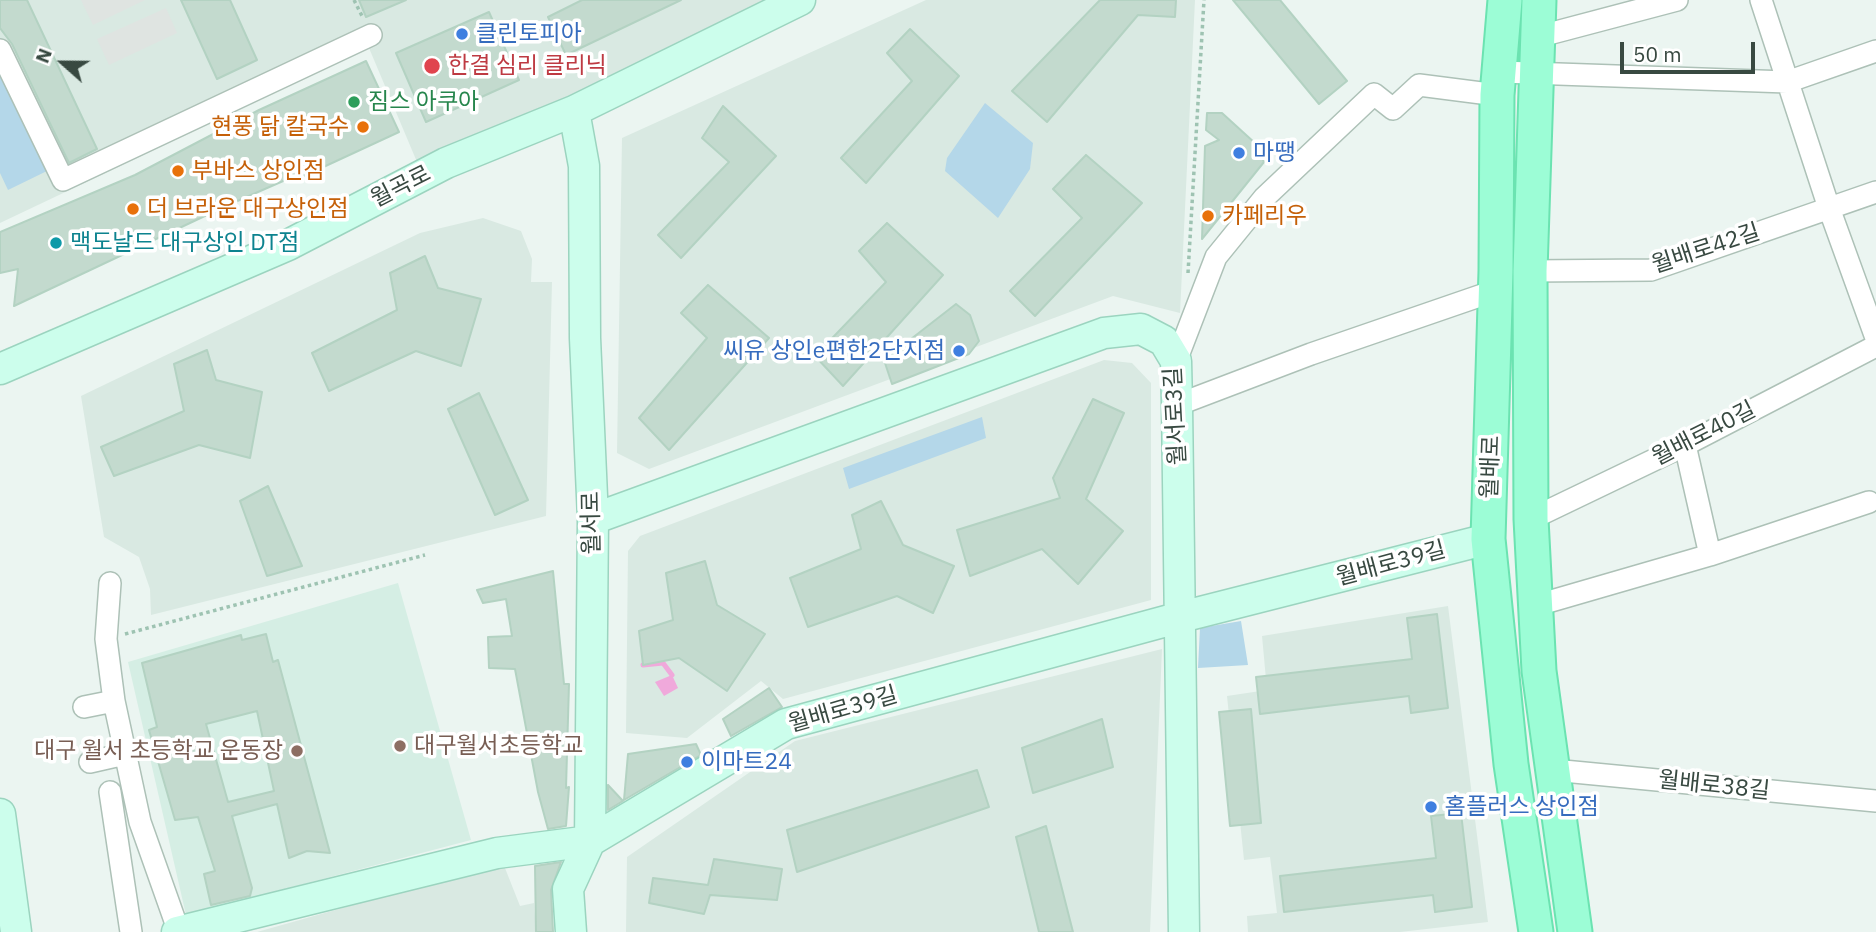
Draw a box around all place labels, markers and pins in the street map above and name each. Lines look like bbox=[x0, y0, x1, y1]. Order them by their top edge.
place label: 클린토피아 bbox=[476, 20, 582, 48]
marker: 클린토피아 bbox=[454, 26, 470, 42]
place label: 한결 심리 클리닉 bbox=[448, 52, 607, 80]
marker: 한결 심리 클리닉 bbox=[422, 56, 442, 76]
place label: 짐스 아쿠아 bbox=[368, 88, 479, 116]
marker: 짐스 아쿠아 bbox=[346, 94, 362, 110]
place label: 현풍 닭 칼국수 bbox=[211, 113, 349, 141]
marker: 현풍 닭 칼국수 bbox=[355, 119, 371, 135]
place label: 마땡 bbox=[1253, 139, 1295, 167]
marker: 마땡 bbox=[1231, 145, 1247, 161]
place label: 부바스 상인점 bbox=[192, 157, 324, 185]
marker: 부바스 상인점 bbox=[170, 163, 186, 179]
place label: 더 브라운 대구상인점 bbox=[147, 195, 348, 223]
marker: 더 브라운 대구상인점 bbox=[125, 201, 141, 217]
place label: 카페리우 bbox=[1222, 202, 1307, 230]
marker: 카페리우 bbox=[1200, 208, 1216, 224]
place label: 맥도날드 대구상인 DT점 bbox=[70, 229, 299, 257]
marker: 맥도날드 대구상인 DT점 bbox=[48, 235, 64, 251]
place label: 씨유 상인e편한2단지점 bbox=[723, 337, 945, 365]
marker: 씨유 상인e편한2단지점 bbox=[951, 343, 967, 359]
place label: 대구월서초등학교 bbox=[414, 732, 583, 760]
place label: 대구 월서 초등학교 운동장 bbox=[34, 737, 283, 765]
marker: 대구월서초등학교 bbox=[392, 738, 408, 754]
marker: 대구 월서 초등학교 운동장 bbox=[289, 743, 305, 759]
place label: 이마트24 bbox=[701, 748, 792, 776]
marker: 이마트24 bbox=[679, 754, 695, 770]
place label: 홈플러스 상인점 bbox=[1445, 793, 1599, 821]
marker: 홈플러스 상인점 bbox=[1423, 799, 1439, 815]

